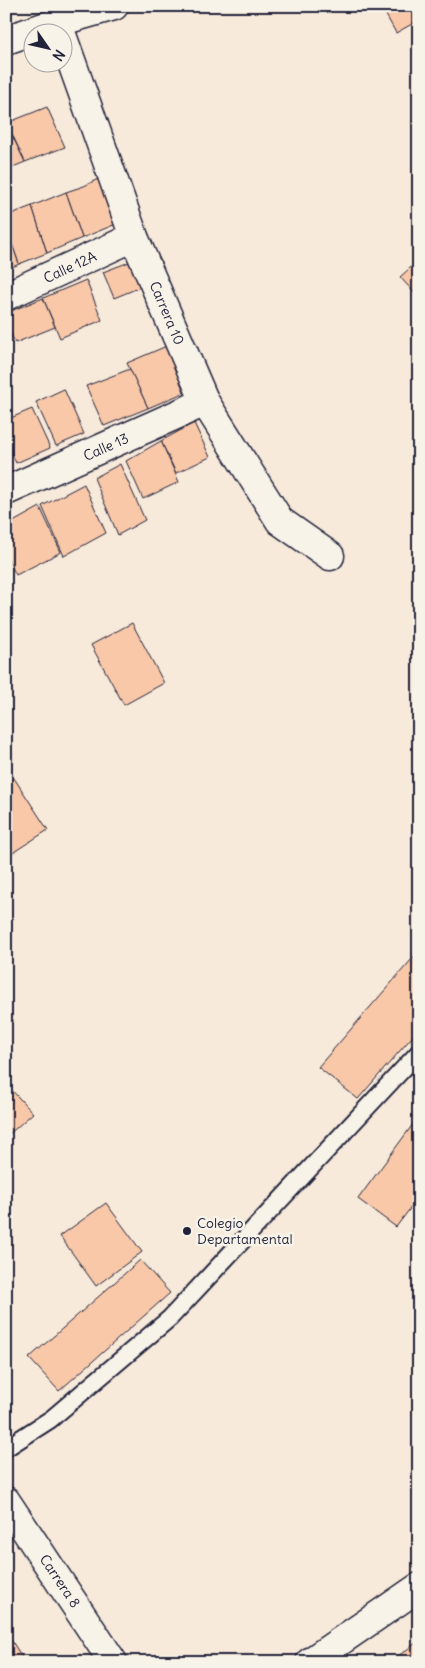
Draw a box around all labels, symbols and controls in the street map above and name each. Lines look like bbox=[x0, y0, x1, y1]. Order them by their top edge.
north arrow bbox=[22, 22, 72, 72]
text: N bbox=[49, 46, 69, 64]
street label: Calle 12A bbox=[41, 247, 99, 287]
street label: Carrera 10 bbox=[146, 279, 188, 347]
street label: Calle 13 bbox=[81, 429, 132, 465]
place label: Colegio Departamental bbox=[197, 1214, 293, 1248]
marker: Colegio Departamental bbox=[181, 1225, 193, 1237]
street label: Carrera 8 bbox=[36, 1551, 84, 1611]

